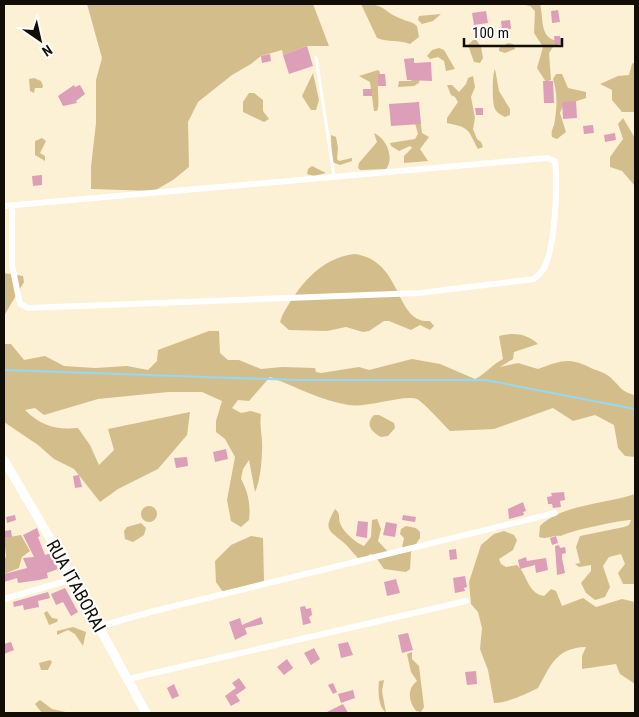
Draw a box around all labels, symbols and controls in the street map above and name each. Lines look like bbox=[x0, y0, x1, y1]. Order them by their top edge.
north arrow bbox=[15, 15, 65, 65]
scale bar bbox=[464, 15, 562, 47]
text: 100 m bbox=[472, 24, 509, 42]
text: N bbox=[39, 42, 55, 60]
street label: RUA ITABORAI bbox=[42, 536, 110, 636]

